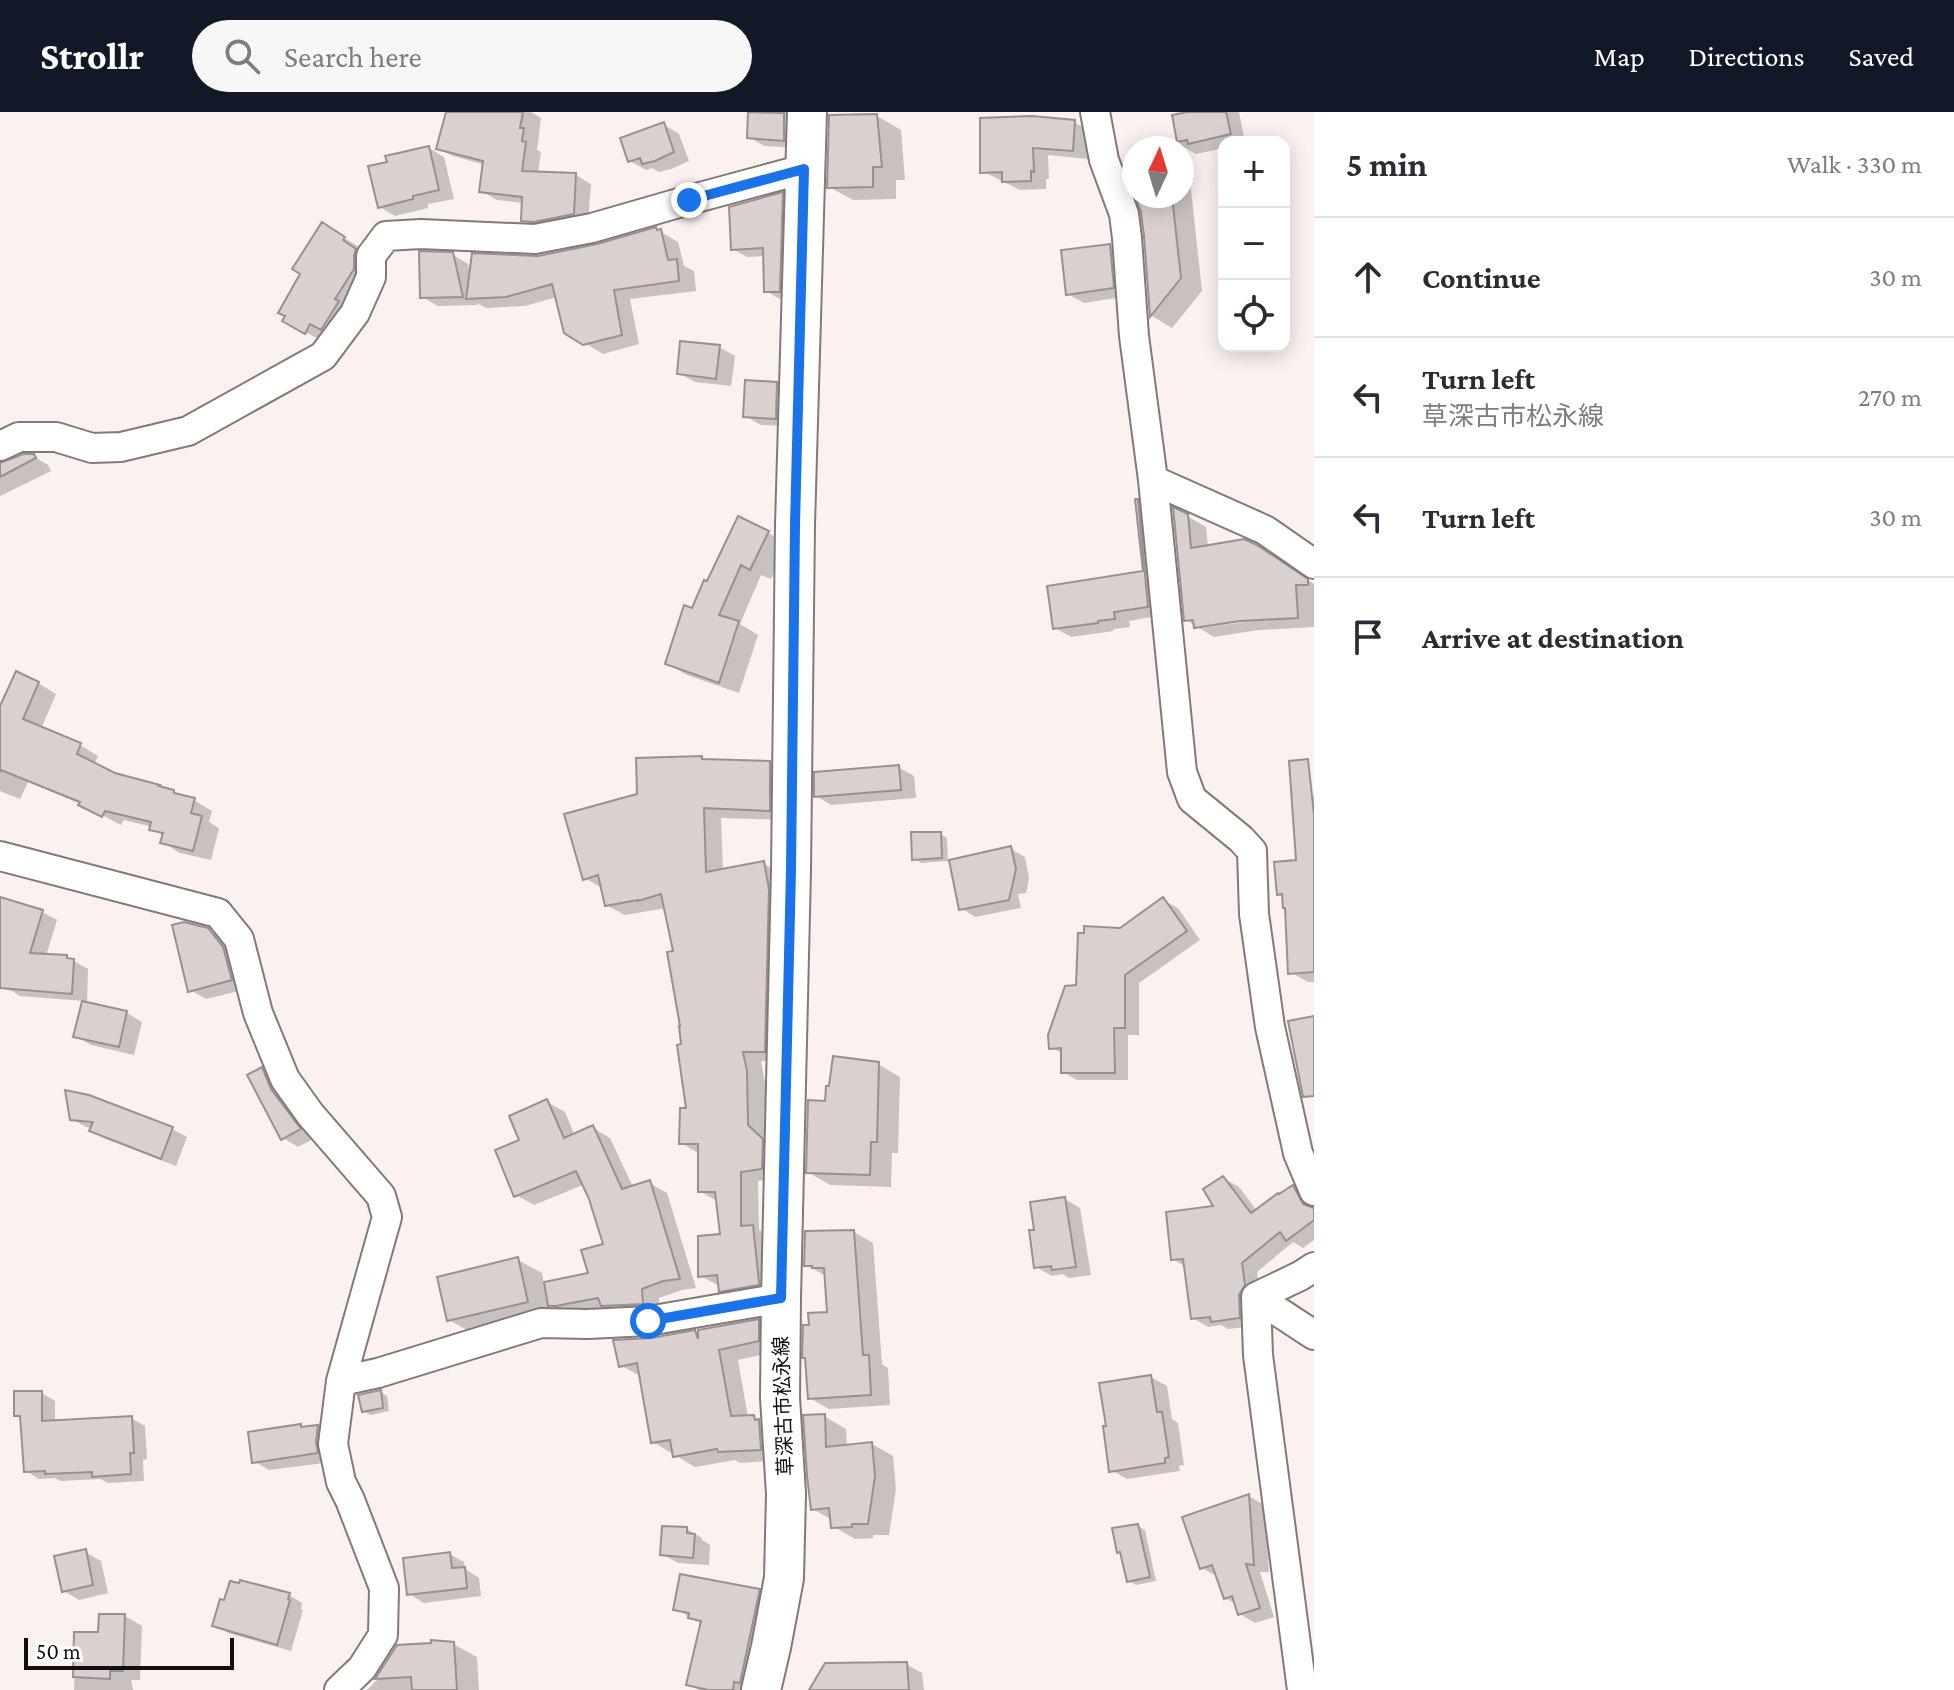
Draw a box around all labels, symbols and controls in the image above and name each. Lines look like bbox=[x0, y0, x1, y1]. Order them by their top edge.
search box bbox=[192, 20, 752, 92]
icon: search bbox=[220, 34, 264, 78]
text: Strollr bbox=[40, 35, 144, 77]
text: Search here bbox=[284, 40, 422, 73]
text: Map bbox=[1594, 41, 1645, 72]
text: Directions bbox=[1689, 41, 1804, 72]
text: Saved bbox=[1848, 41, 1914, 72]
north arrow bbox=[1122, 136, 1194, 208]
map controls bbox=[1218, 136, 1290, 352]
button: + bbox=[1218, 136, 1290, 208]
text: 5 min bbox=[1346, 146, 1427, 183]
text: Walk · 330 m bbox=[1787, 150, 1922, 179]
route end bbox=[671, 182, 707, 218]
button: − bbox=[1218, 208, 1290, 280]
icon: ahead bbox=[1346, 255, 1390, 299]
text: Continue bbox=[1422, 261, 1541, 294]
text: 30 m bbox=[1869, 263, 1922, 292]
button: locate bbox=[1218, 280, 1290, 352]
text: Turn left bbox=[1422, 362, 1535, 395]
icon: left bbox=[1346, 375, 1390, 419]
text: 270 m bbox=[1858, 383, 1922, 412]
text: 草深古市松永線 bbox=[1422, 402, 1604, 431]
icon: left bbox=[1346, 495, 1390, 539]
text: Turn left bbox=[1422, 501, 1535, 534]
text: 30 m bbox=[1869, 503, 1922, 532]
icon: arrive bbox=[1346, 615, 1390, 659]
text: Arrive at destination bbox=[1422, 621, 1684, 654]
route start bbox=[630, 1303, 666, 1339]
street label: 草深古市松永線 bbox=[770, 1336, 796, 1476]
scale bar bbox=[24, 1634, 234, 1670]
text: 50 m bbox=[36, 1639, 81, 1664]

